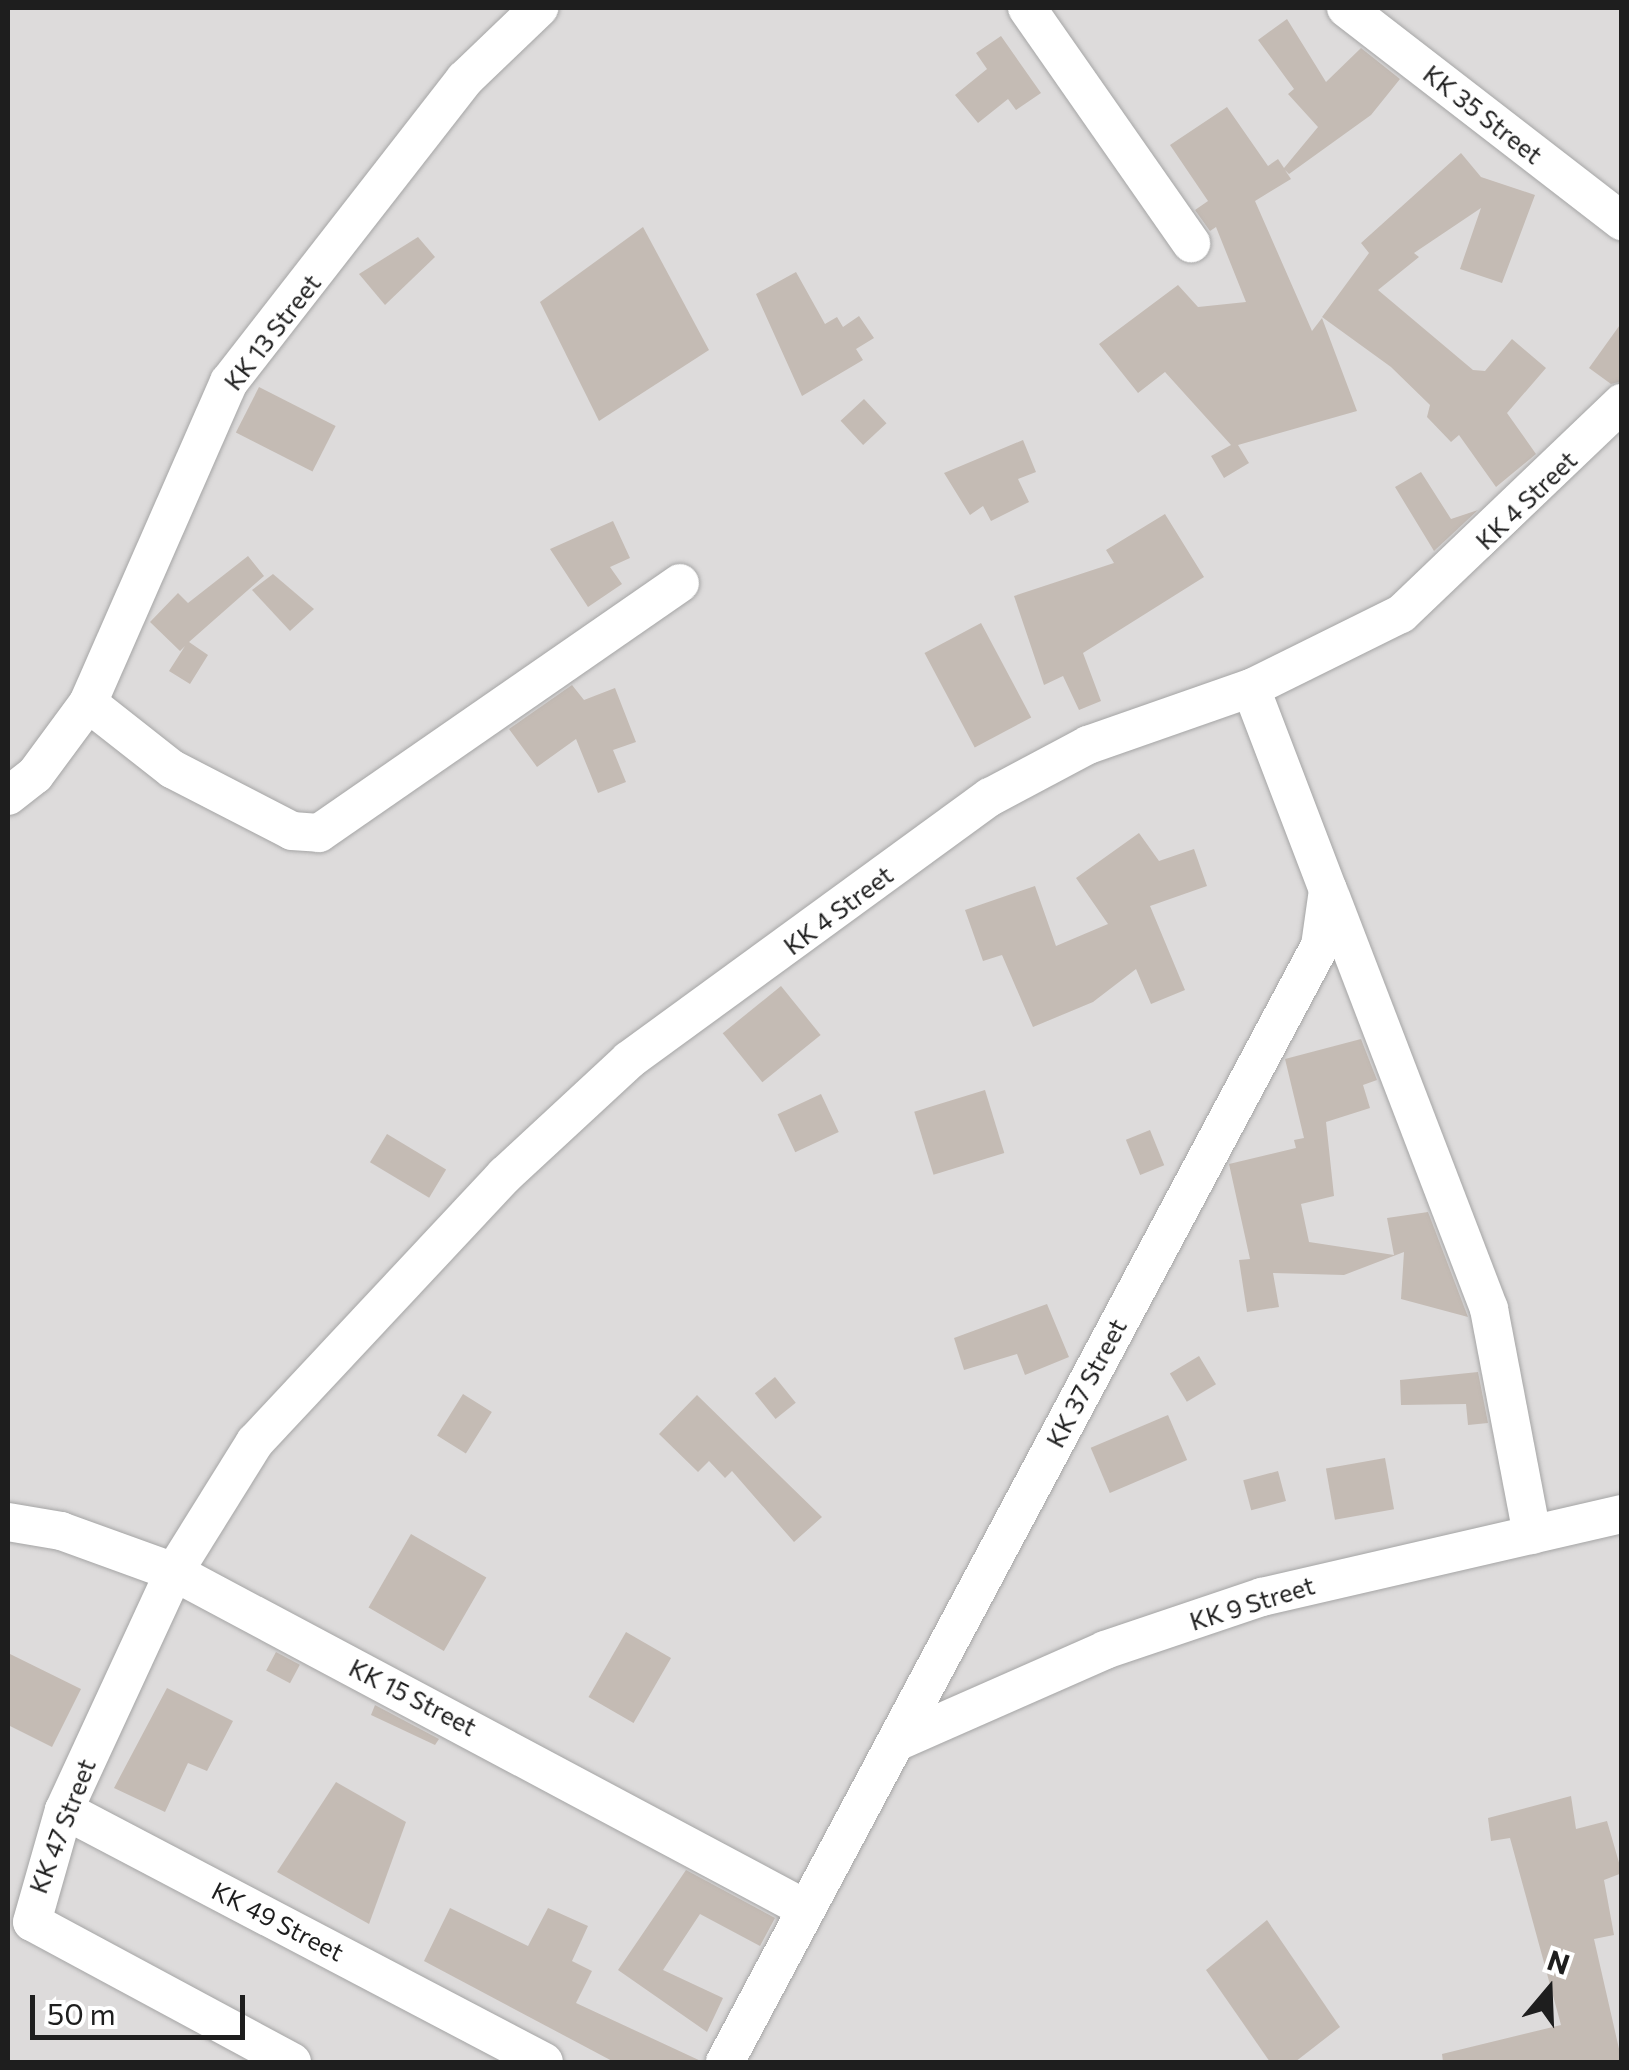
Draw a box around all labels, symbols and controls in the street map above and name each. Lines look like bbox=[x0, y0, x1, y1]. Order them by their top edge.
street label: KK 35 Street bbox=[1418, 58, 1548, 170]
street label: KK 13 Street bbox=[217, 268, 327, 396]
street label: KK 4 Street bbox=[1469, 444, 1583, 556]
street label: KK 4 Street bbox=[778, 859, 898, 961]
street label: KK 37 Street bbox=[1040, 1314, 1132, 1452]
street label: KK 9 Street bbox=[1186, 1570, 1318, 1636]
street label: KK 15 Street bbox=[344, 1652, 482, 1742]
street label: KK 47 Street bbox=[23, 1755, 101, 1897]
street label: KK 49 Street bbox=[207, 1875, 349, 1967]
north arrow bbox=[1499, 1940, 1599, 2040]
text: N bbox=[1543, 1942, 1574, 1981]
scale bar bbox=[35, 1975, 250, 2037]
text: 50 m bbox=[47, 1994, 116, 2031]

